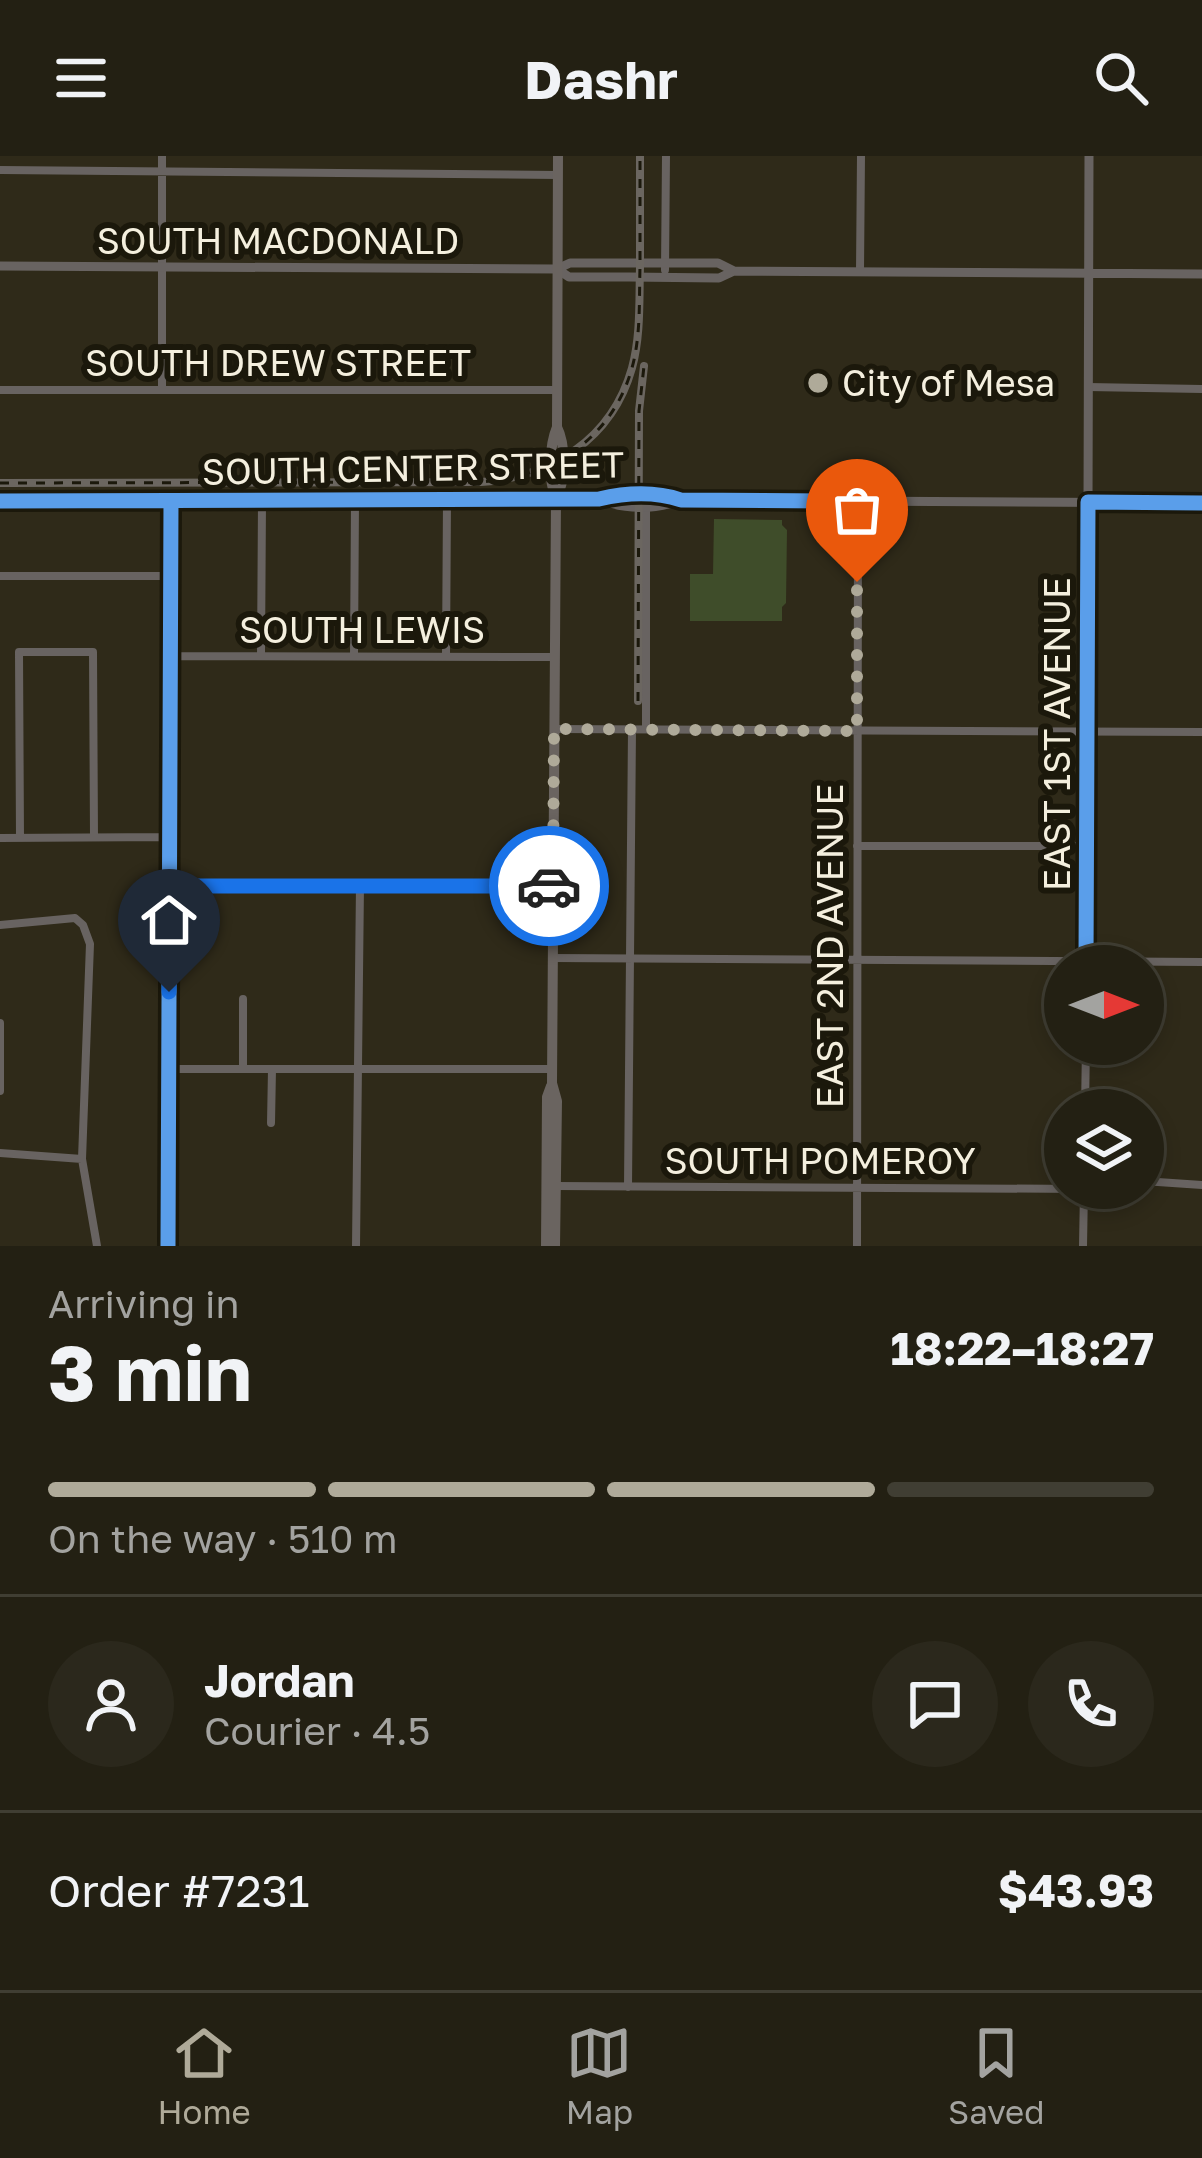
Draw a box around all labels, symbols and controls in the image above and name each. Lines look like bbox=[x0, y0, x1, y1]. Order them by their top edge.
icon: menu bbox=[48, 45, 114, 111]
icon: search bbox=[1088, 45, 1154, 111]
text: Dashr bbox=[524, 46, 678, 111]
street label: SOUTH MACDONALD bbox=[97, 219, 459, 262]
street label: SOUTH DREW STREET bbox=[85, 341, 471, 384]
place label: City of Mesa bbox=[842, 361, 1055, 404]
marker: City of Mesa bbox=[805, 370, 831, 396]
street label: SOUTH CENTER STREET bbox=[202, 442, 624, 493]
pin bbox=[806, 459, 908, 582]
icon: bag bbox=[824, 477, 890, 543]
street label: EAST 1ST AVENUE bbox=[1035, 577, 1078, 891]
street label: SOUTH LEWIS bbox=[239, 608, 485, 651]
street label: EAST 2ND AVENUE bbox=[808, 784, 851, 1108]
courier bbox=[489, 826, 609, 946]
icon: car bbox=[516, 853, 582, 919]
pin bbox=[118, 869, 220, 992]
icon: home bbox=[136, 887, 202, 953]
north arrow bbox=[1044, 945, 1164, 1065]
map controls bbox=[1044, 945, 1164, 1209]
button: layers bbox=[1044, 1089, 1164, 1209]
street label: SOUTH POMEROY bbox=[665, 1139, 975, 1182]
text: Arriving in bbox=[48, 1280, 239, 1327]
text: 18:22–18:27 bbox=[891, 1321, 1154, 1375]
text: 3 min bbox=[48, 1325, 252, 1418]
text: On the way · 510 m bbox=[48, 1515, 398, 1562]
button: person bbox=[48, 1641, 174, 1767]
button: chat bbox=[872, 1641, 998, 1767]
button: phone bbox=[1028, 1641, 1154, 1767]
text: Jordan bbox=[204, 1653, 355, 1707]
text: Courier · 4.5 bbox=[204, 1707, 430, 1754]
text: Order #7231 bbox=[48, 1863, 310, 1917]
text: $43.93 bbox=[998, 1863, 1154, 1917]
tab: Home bbox=[158, 2020, 251, 2131]
tab: Map bbox=[566, 2020, 633, 2131]
tab: Saved bbox=[948, 2020, 1044, 2131]

